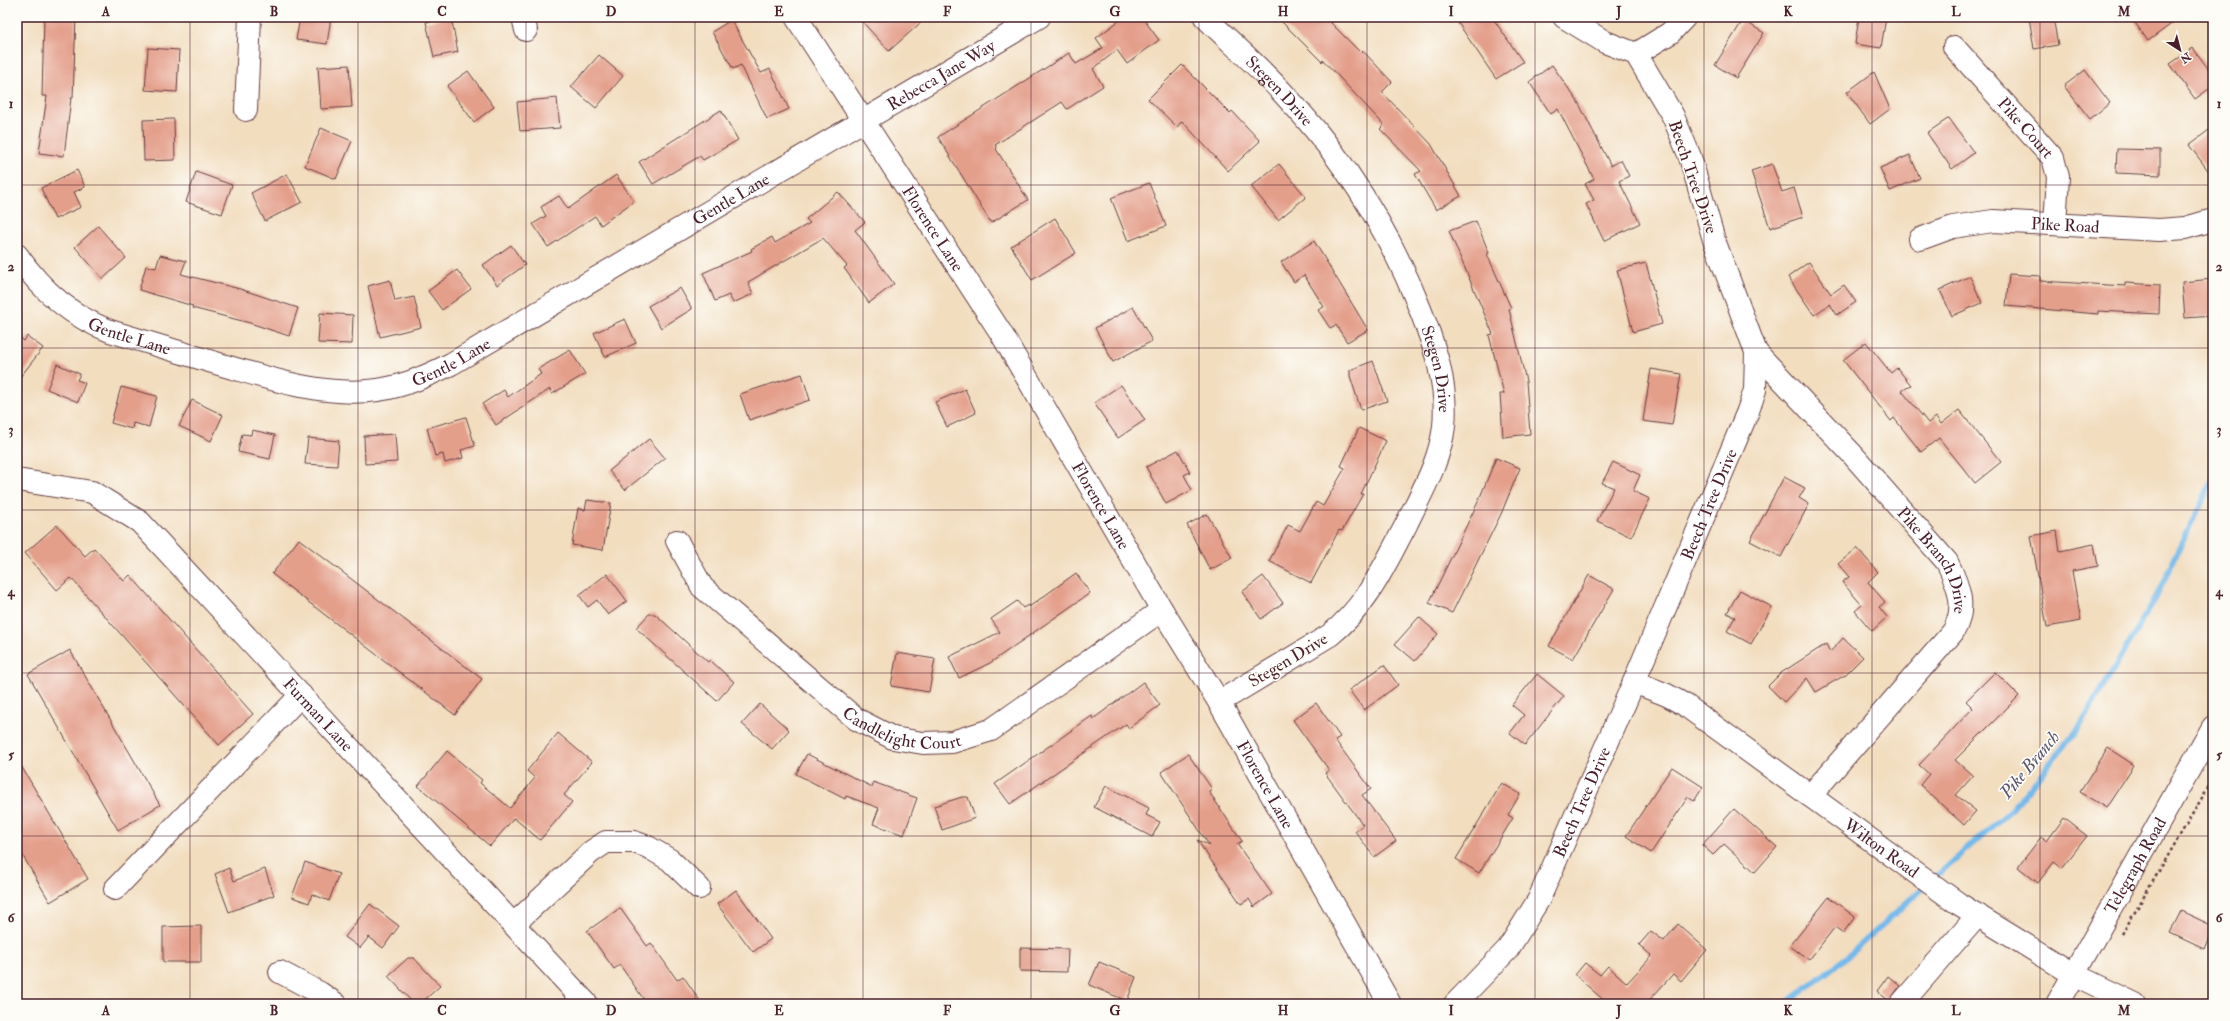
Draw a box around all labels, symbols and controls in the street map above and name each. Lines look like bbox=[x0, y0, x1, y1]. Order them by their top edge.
text: A bbox=[101, 4, 111, 20]
text: B bbox=[270, 4, 278, 20]
text: C bbox=[437, 4, 447, 20]
text: D bbox=[606, 4, 617, 20]
text: E bbox=[774, 4, 784, 20]
text: F bbox=[943, 4, 952, 20]
text: G bbox=[1110, 4, 1121, 20]
text: H bbox=[1278, 4, 1289, 20]
text: I bbox=[1448, 4, 1454, 20]
text: J bbox=[1615, 4, 1622, 21]
text: K bbox=[1783, 4, 1793, 20]
text: L bbox=[1951, 4, 1961, 20]
text: M bbox=[2117, 4, 2131, 20]
north arrow bbox=[2160, 30, 2200, 70]
street label: Rebecca Jane Way bbox=[883, 35, 1000, 115]
text: N bbox=[2177, 49, 2194, 67]
street label: Stegen Drive bbox=[1242, 51, 1318, 130]
street label: Pike Court bbox=[1993, 93, 2059, 163]
text: 1 bbox=[9, 96, 14, 112]
text: 1 bbox=[2217, 96, 2222, 112]
street label: Beech Tree Drive bbox=[1664, 118, 1722, 236]
street label: Gentle Lane bbox=[688, 168, 773, 230]
street label: Florence Lane bbox=[898, 182, 969, 275]
street label: Pike Road bbox=[2031, 213, 2101, 237]
text: 2 bbox=[8, 259, 15, 275]
text: 2 bbox=[2216, 259, 2223, 275]
street label: Gentle Lane bbox=[84, 312, 173, 359]
street label: Stegen Drive bbox=[1417, 323, 1455, 413]
street label: Gentle Lane bbox=[409, 333, 494, 391]
text: 3 bbox=[9, 422, 14, 438]
text: 3 bbox=[2217, 422, 2222, 438]
street label: Beech Tree Drive bbox=[1676, 445, 1741, 563]
street label: Florence Lane bbox=[1067, 458, 1135, 553]
street label: Pike Branch Drive bbox=[1893, 502, 1971, 615]
text: 4 bbox=[6, 584, 15, 600]
text: 4 bbox=[2214, 584, 2223, 600]
street label: Stegen Drive bbox=[1245, 628, 1331, 692]
street label: Furman Lane bbox=[279, 673, 358, 756]
street label: Candlelight Court bbox=[838, 702, 964, 754]
water label: Pike Branch bbox=[1994, 726, 2065, 804]
street label: Florence Lane bbox=[1232, 737, 1299, 832]
street label: Beech Tree Drive bbox=[1548, 744, 1615, 861]
text: 5 bbox=[8, 747, 14, 763]
text: 5 bbox=[2216, 747, 2222, 763]
street label: Wilton Road bbox=[1839, 813, 1924, 882]
street label: Telegraph Road bbox=[2100, 813, 2171, 917]
text: 6 bbox=[8, 910, 16, 926]
text: 6 bbox=[2216, 910, 2224, 926]
text: A bbox=[101, 1003, 111, 1019]
text: B bbox=[270, 1003, 278, 1019]
text: C bbox=[437, 1003, 447, 1019]
text: D bbox=[606, 1003, 617, 1019]
text: E bbox=[774, 1003, 784, 1019]
text: F bbox=[943, 1003, 952, 1019]
text: G bbox=[1110, 1003, 1121, 1019]
text: H bbox=[1278, 1003, 1289, 1019]
text: I bbox=[1448, 1003, 1454, 1019]
text: J bbox=[1615, 1003, 1622, 1020]
text: K bbox=[1783, 1003, 1793, 1019]
text: L bbox=[1951, 1003, 1961, 1019]
text: M bbox=[2117, 1003, 2131, 1019]

